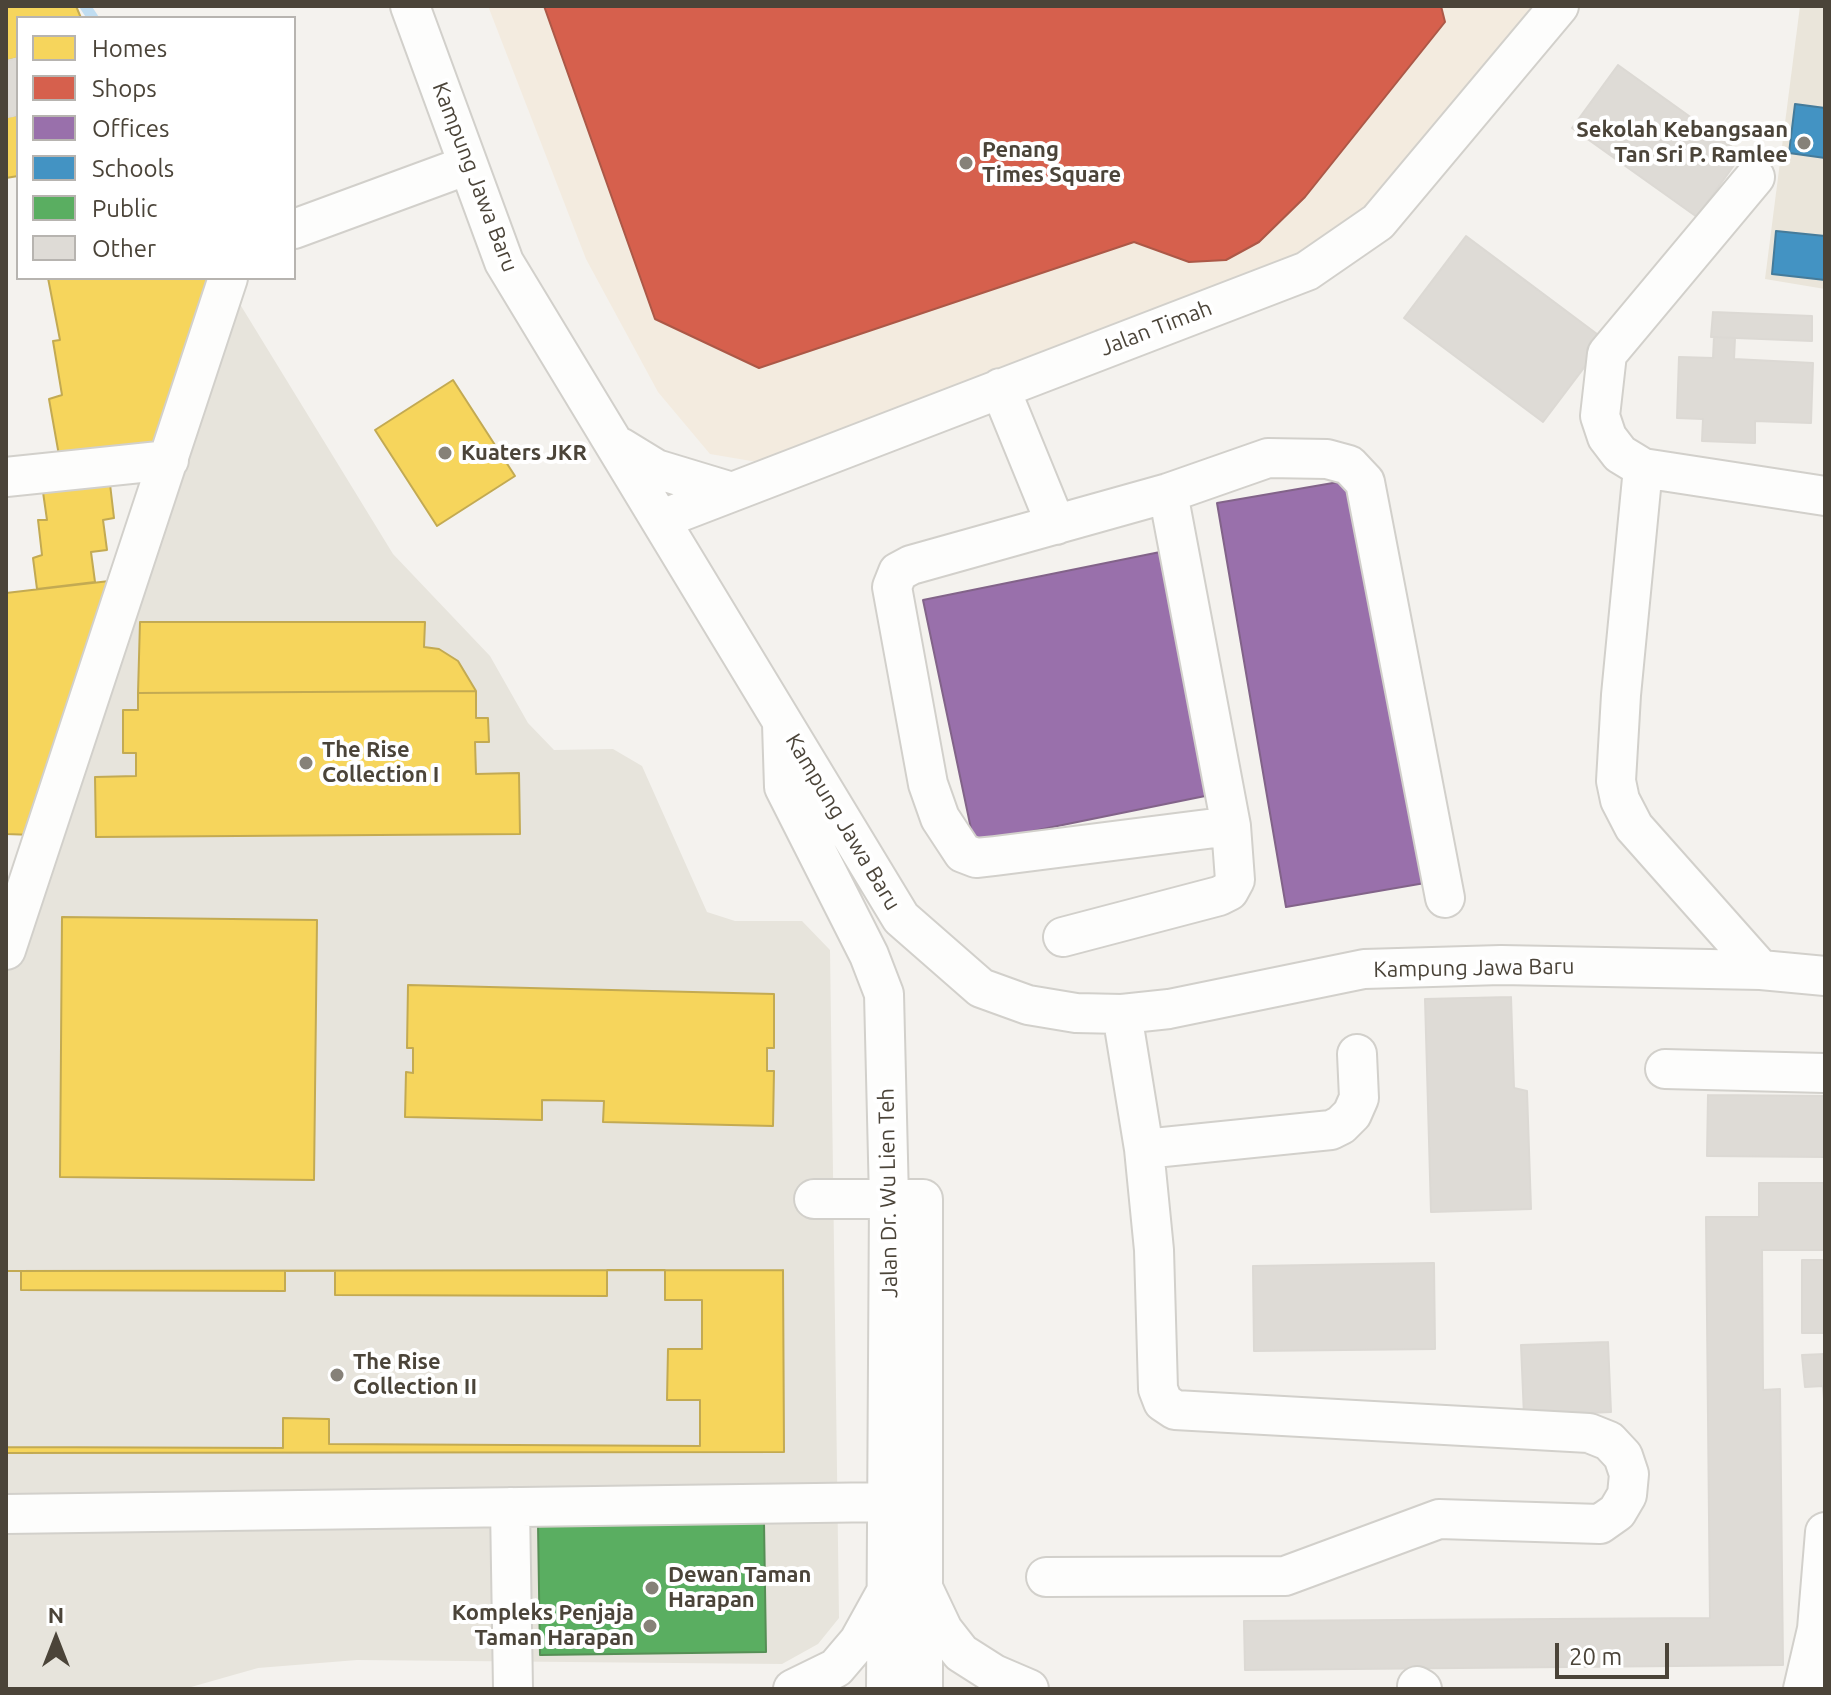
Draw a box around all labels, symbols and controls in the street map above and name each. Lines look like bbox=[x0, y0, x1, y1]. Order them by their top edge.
legend bbox=[16, 16, 296, 280]
text: Homes bbox=[92, 35, 167, 62]
text: Shops bbox=[92, 75, 157, 102]
street label: Kampung Jawa Baru bbox=[427, 78, 523, 276]
text: Offices bbox=[92, 115, 170, 142]
place label: Sekolah Kebangsaan Tan Sri P. Ramlee bbox=[1576, 117, 1788, 168]
marker: Sekolah Kebangsaan Tan Sri P. Ramlee bbox=[1795, 134, 1813, 152]
place label: Penang Times Square bbox=[982, 137, 1121, 188]
marker: Penang Times Square bbox=[957, 154, 975, 172]
text: Schools bbox=[92, 155, 174, 182]
text: Public bbox=[92, 195, 157, 222]
text: Other bbox=[92, 235, 156, 262]
street label: Jalan Timah bbox=[1096, 295, 1216, 361]
place label: Kuaters JKR bbox=[461, 440, 587, 466]
marker: Kuaters JKR bbox=[436, 444, 454, 462]
street label: Kampung Jawa Baru bbox=[780, 729, 906, 915]
place label: The Rise Collection I bbox=[322, 737, 439, 788]
marker: The Rise Collection I bbox=[297, 754, 315, 772]
street label: Kampung Jawa Baru bbox=[1373, 953, 1575, 983]
street label: Jalan Dr. Wu Lien Teh bbox=[873, 1088, 903, 1298]
place label: The Rise Collection II bbox=[353, 1349, 477, 1400]
marker: The Rise Collection II bbox=[328, 1366, 346, 1384]
place label: Dewan Taman Harapan bbox=[668, 1562, 811, 1614]
marker: Dewan Taman Harapan bbox=[643, 1579, 661, 1597]
north arrow bbox=[16, 1599, 96, 1679]
place label: Kompleks Penjaja Taman Harapan bbox=[452, 1600, 634, 1652]
text: N bbox=[48, 1602, 64, 1627]
marker: Kompleks Penjaja Taman Harapan bbox=[641, 1617, 659, 1635]
scale bar bbox=[1559, 1627, 1673, 1677]
text: 20 m bbox=[1569, 1643, 1622, 1670]

